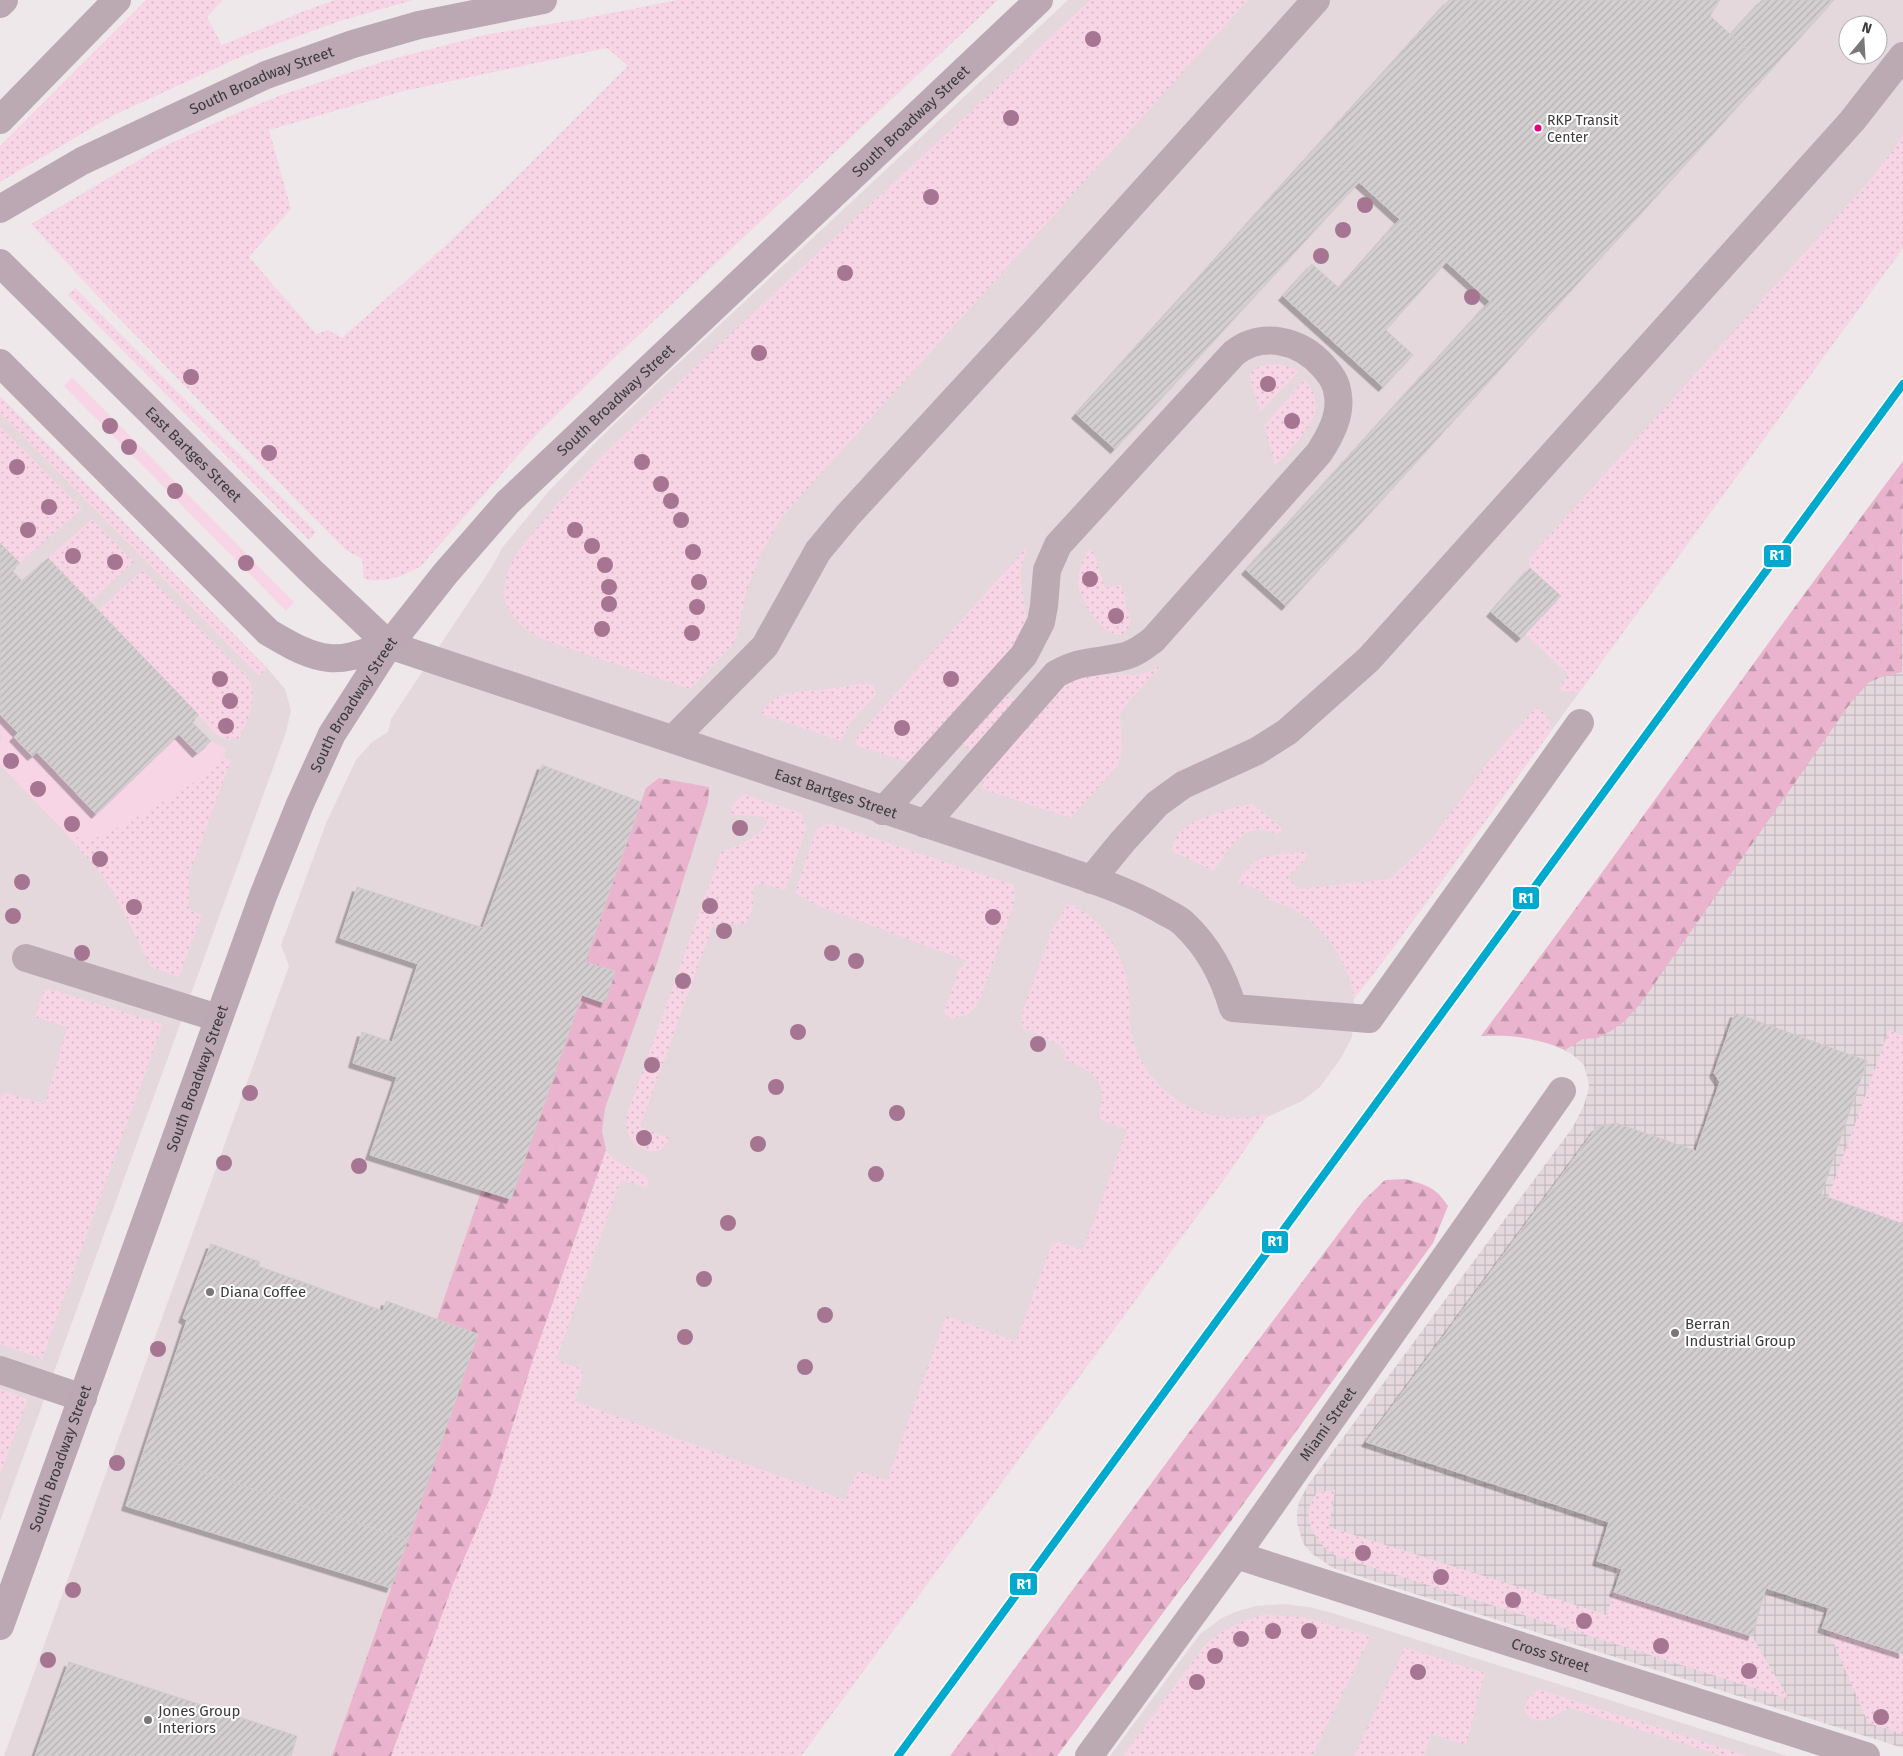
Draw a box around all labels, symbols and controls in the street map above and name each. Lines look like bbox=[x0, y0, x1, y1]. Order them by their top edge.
north arrow bbox=[1838, 15, 1888, 65]
text: N bbox=[1860, 19, 1874, 38]
street label: South Broadway Street bbox=[187, 42, 337, 119]
street label: South Broadway Street bbox=[848, 61, 974, 181]
place label: RKP Transit Center bbox=[1547, 112, 1620, 146]
marker: RKP Transit Center bbox=[1533, 123, 1543, 133]
street label: South Broadway Street bbox=[553, 340, 679, 460]
street label: East Bartges Street bbox=[141, 403, 246, 506]
line badge: R1 bbox=[1763, 544, 1792, 568]
text: R1 bbox=[1770, 547, 1784, 564]
street label: South Broadway Street bbox=[307, 633, 401, 775]
street label: East Bartges Street bbox=[772, 765, 900, 823]
line badge: R1 bbox=[1512, 886, 1540, 910]
text: R1 bbox=[1519, 890, 1533, 907]
street label: South Broadway Street bbox=[163, 1002, 232, 1154]
line badge: R1 bbox=[1261, 1230, 1289, 1254]
text: R1 bbox=[1268, 1233, 1282, 1250]
place label: Diana Coffee bbox=[220, 1283, 306, 1301]
marker: Diana Coffee bbox=[204, 1286, 216, 1298]
place label: Berran Industrial Group bbox=[1685, 1315, 1796, 1350]
marker: Berran Industrial Group bbox=[1669, 1327, 1681, 1339]
street label: South Broadway Street bbox=[26, 1382, 95, 1534]
street label: Miami Street bbox=[1296, 1383, 1360, 1464]
line badge: R1 bbox=[1009, 1572, 1038, 1596]
text: R1 bbox=[1017, 1576, 1031, 1593]
street label: Cross Street bbox=[1509, 1634, 1592, 1676]
place label: Jones Group Interiors bbox=[158, 1702, 241, 1737]
marker: Jones Group Interiors bbox=[142, 1714, 154, 1726]

